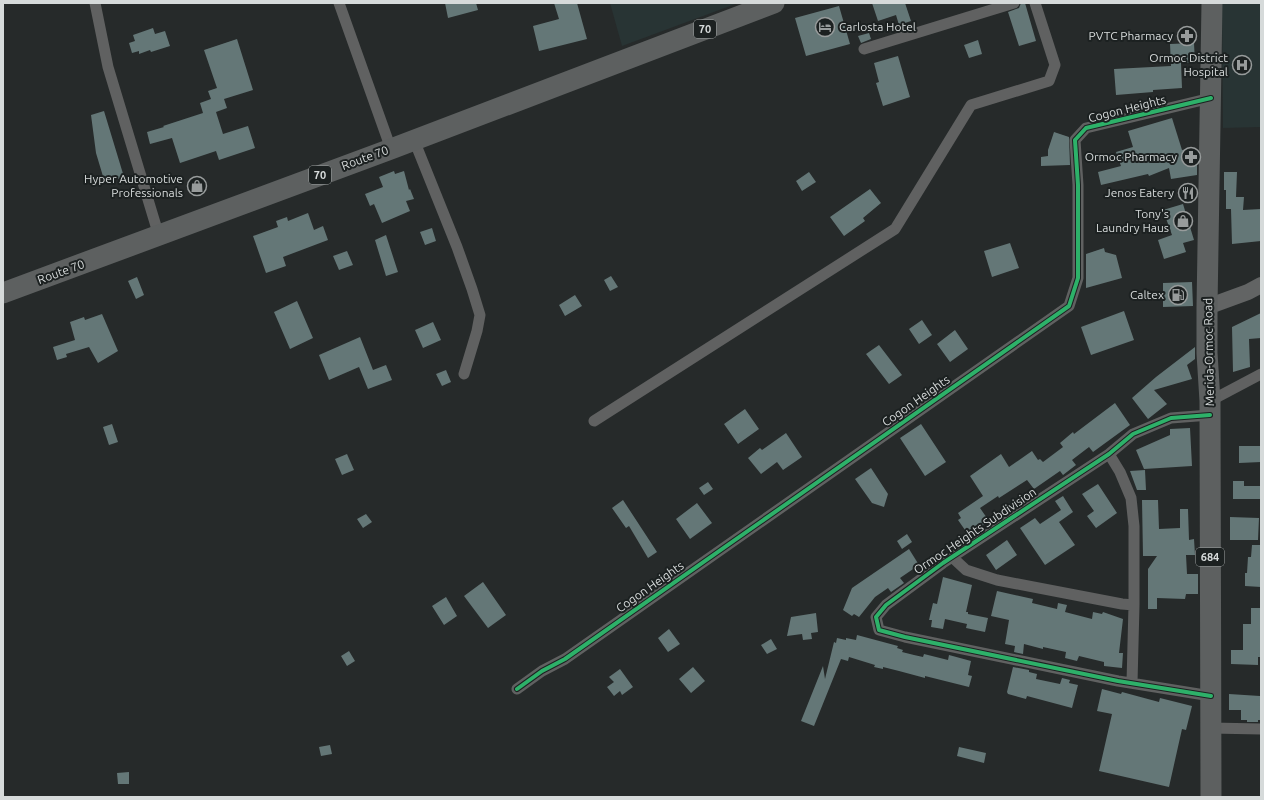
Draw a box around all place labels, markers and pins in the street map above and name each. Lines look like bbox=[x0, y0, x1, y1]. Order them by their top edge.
hotel icon: Carlosta Hotel bbox=[814, 16, 836, 38]
place label: Carlosta Hotel bbox=[839, 20, 916, 33]
pharmacy icon: PVTC Pharmacy bbox=[1176, 25, 1198, 47]
place label: PVTC Pharmacy bbox=[1089, 29, 1173, 42]
place label: Ormoc District Hospital bbox=[1149, 51, 1228, 78]
hospital icon: Ormoc District Hospital bbox=[1231, 54, 1253, 76]
pharmacy icon: Ormoc Pharmacy bbox=[1180, 146, 1202, 168]
place label: Ormoc Pharmacy bbox=[1085, 150, 1177, 163]
place label: Hyper Automotive Professionals bbox=[84, 172, 183, 199]
shop icon: Hyper Automotive Professionals bbox=[186, 175, 208, 197]
restaurant icon: Jenos Eatery bbox=[1177, 182, 1199, 204]
place label: Jenos Eatery bbox=[1105, 186, 1174, 199]
place label: Tony's Laundry Haus bbox=[1096, 207, 1169, 234]
shop icon: Tony's Laundry Haus bbox=[1172, 210, 1194, 232]
fuel station icon: Caltex bbox=[1167, 284, 1189, 306]
place label: Caltex bbox=[1130, 288, 1164, 301]

